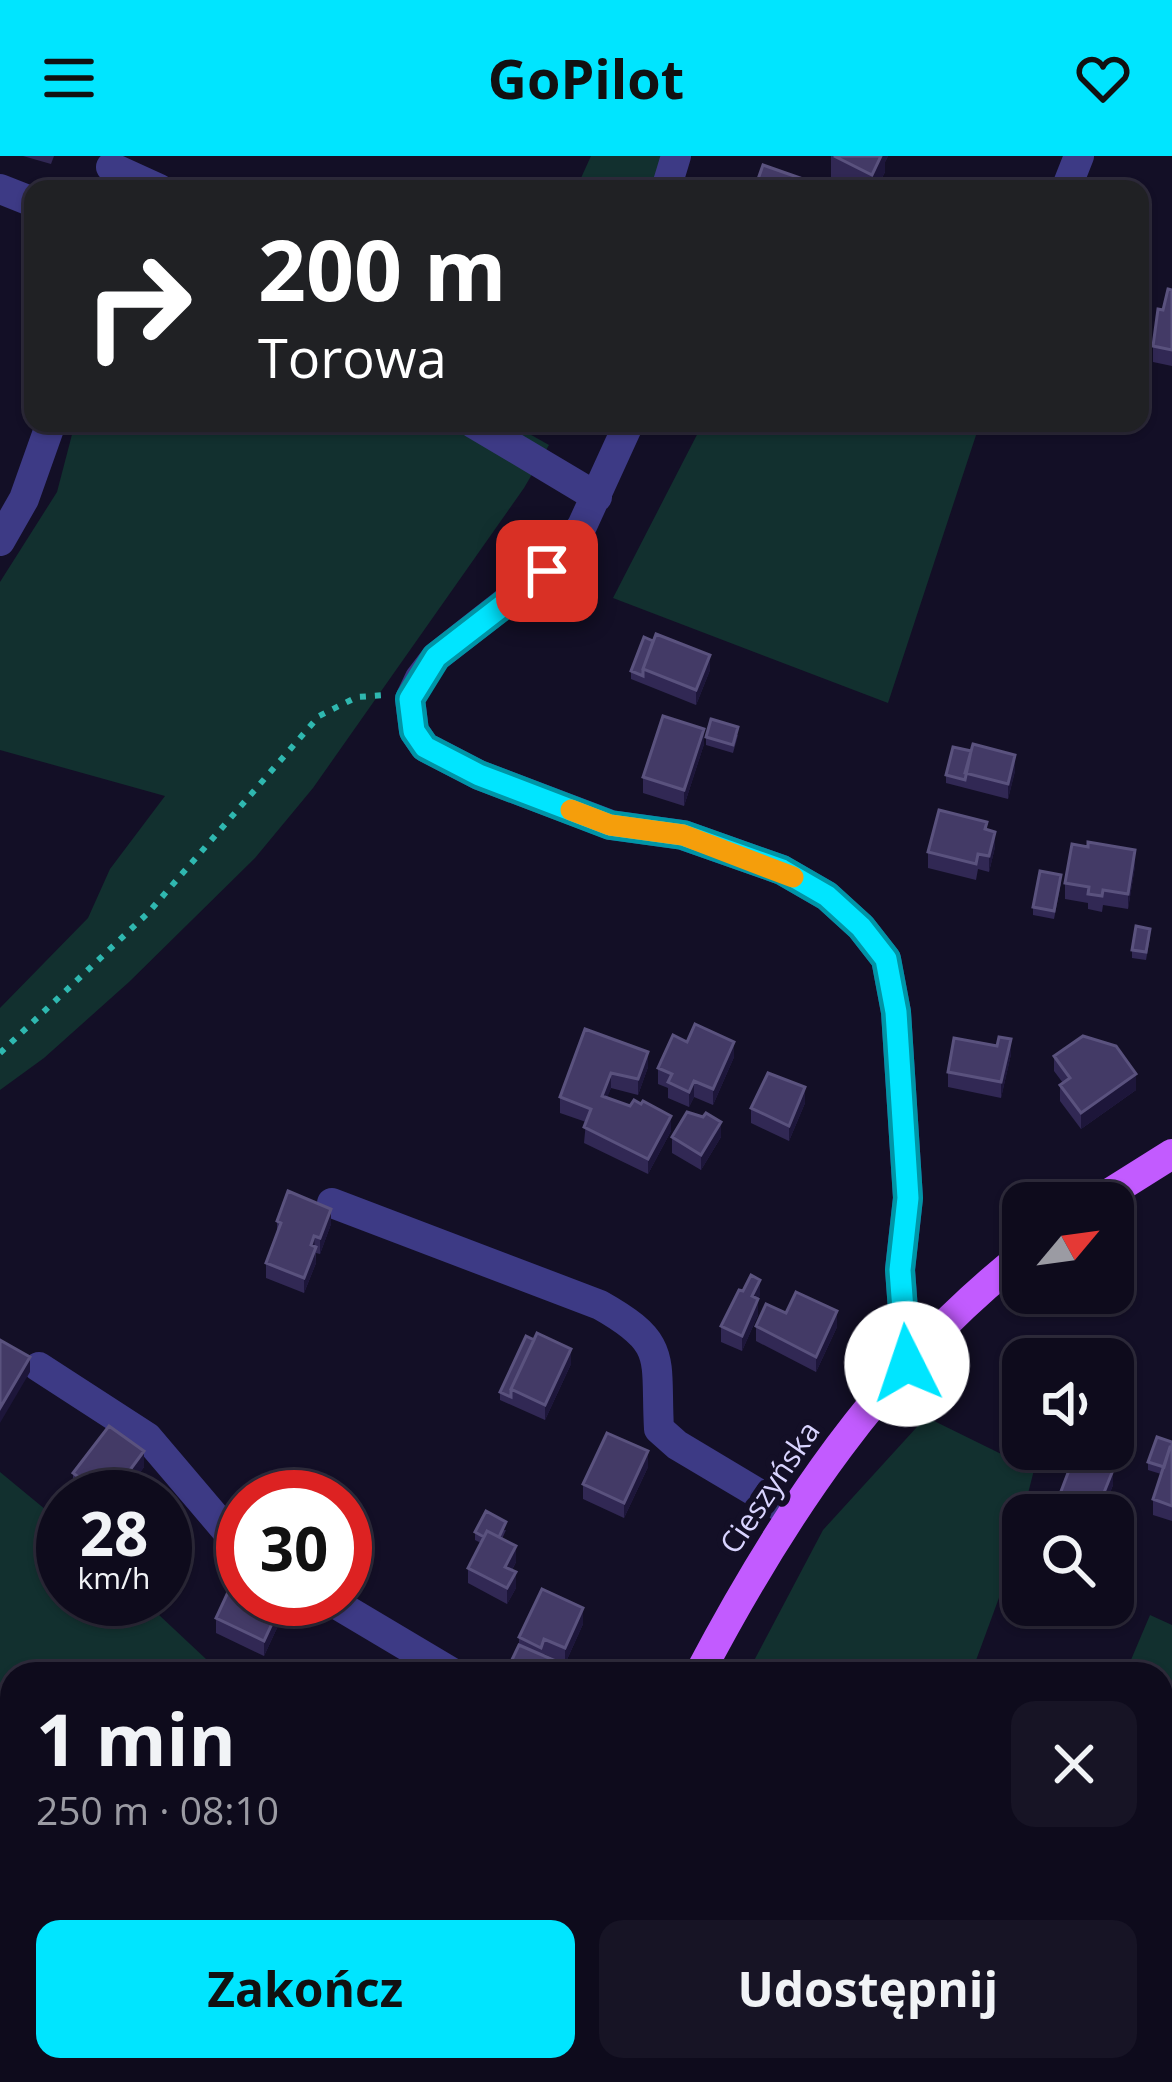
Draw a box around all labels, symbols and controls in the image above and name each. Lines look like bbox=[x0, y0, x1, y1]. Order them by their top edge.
text: GoPilot bbox=[488, 41, 684, 115]
icon: menu bbox=[36, 45, 102, 111]
icon: heart bbox=[1070, 45, 1136, 111]
text: 200 m bbox=[258, 211, 506, 326]
icon: right bbox=[60, 228, 216, 384]
text: Torowa bbox=[258, 320, 447, 394]
pin bbox=[496, 520, 598, 622]
icon: arrive bbox=[514, 538, 580, 604]
north arrow bbox=[1002, 1182, 1134, 1314]
map controls bbox=[1002, 1182, 1134, 1626]
position arrow bbox=[844, 1301, 970, 1427]
button: sound bbox=[1002, 1338, 1134, 1470]
street label: Cieszyńska bbox=[710, 1413, 828, 1561]
speed limit sign: 30 bbox=[216, 1470, 372, 1626]
text: 28 bbox=[80, 1492, 148, 1574]
button: search bbox=[1002, 1494, 1134, 1626]
text: km/h bbox=[78, 1557, 150, 1598]
text: 1 min bbox=[36, 1689, 236, 1787]
button: close bbox=[1011, 1701, 1137, 1827]
text: 250 m · 08:10 bbox=[36, 1783, 279, 1836]
button: Zakończ bbox=[36, 1920, 575, 2058]
button: Udostępnij bbox=[599, 1920, 1137, 2058]

